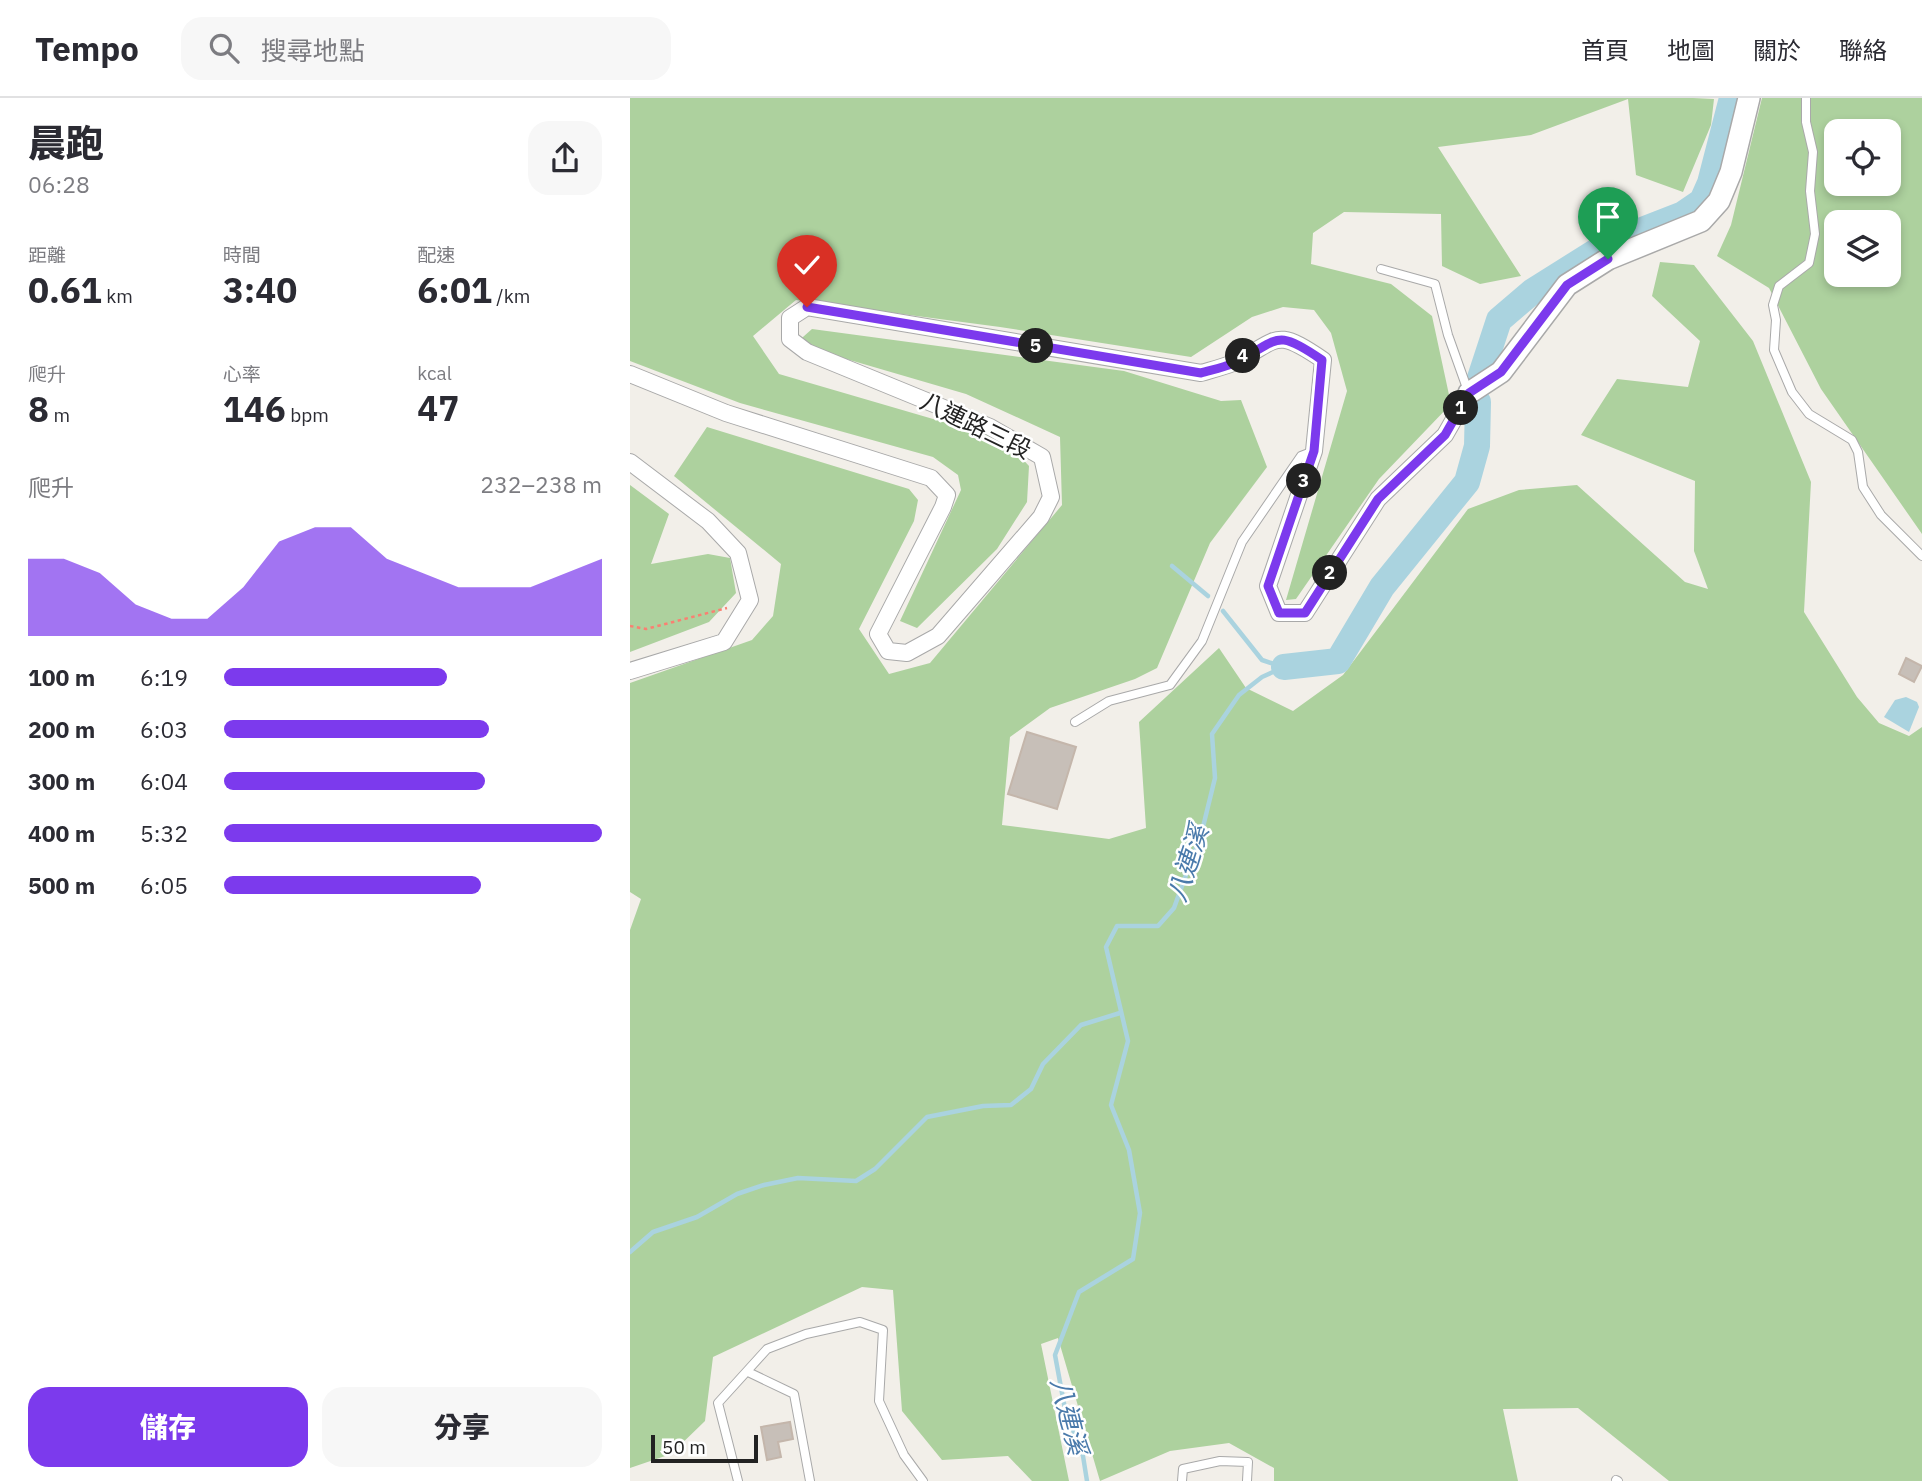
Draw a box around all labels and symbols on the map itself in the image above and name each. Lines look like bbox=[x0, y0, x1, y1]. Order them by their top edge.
pin bbox=[1578, 187, 1638, 259]
pin bbox=[777, 235, 837, 307]
pin: 5 bbox=[1018, 328, 1054, 364]
pin: 4 bbox=[1226, 338, 1260, 374]
street label: 八連路三段 bbox=[915, 384, 1037, 466]
pin: 1 bbox=[1444, 390, 1478, 426]
pin: 3 bbox=[1286, 464, 1322, 498]
pin: 2 bbox=[1312, 556, 1348, 590]
water label: 八連溪 bbox=[1159, 817, 1216, 905]
water label: 八連溪 bbox=[1044, 1374, 1097, 1462]
scale bar bbox=[651, 1432, 758, 1464]

